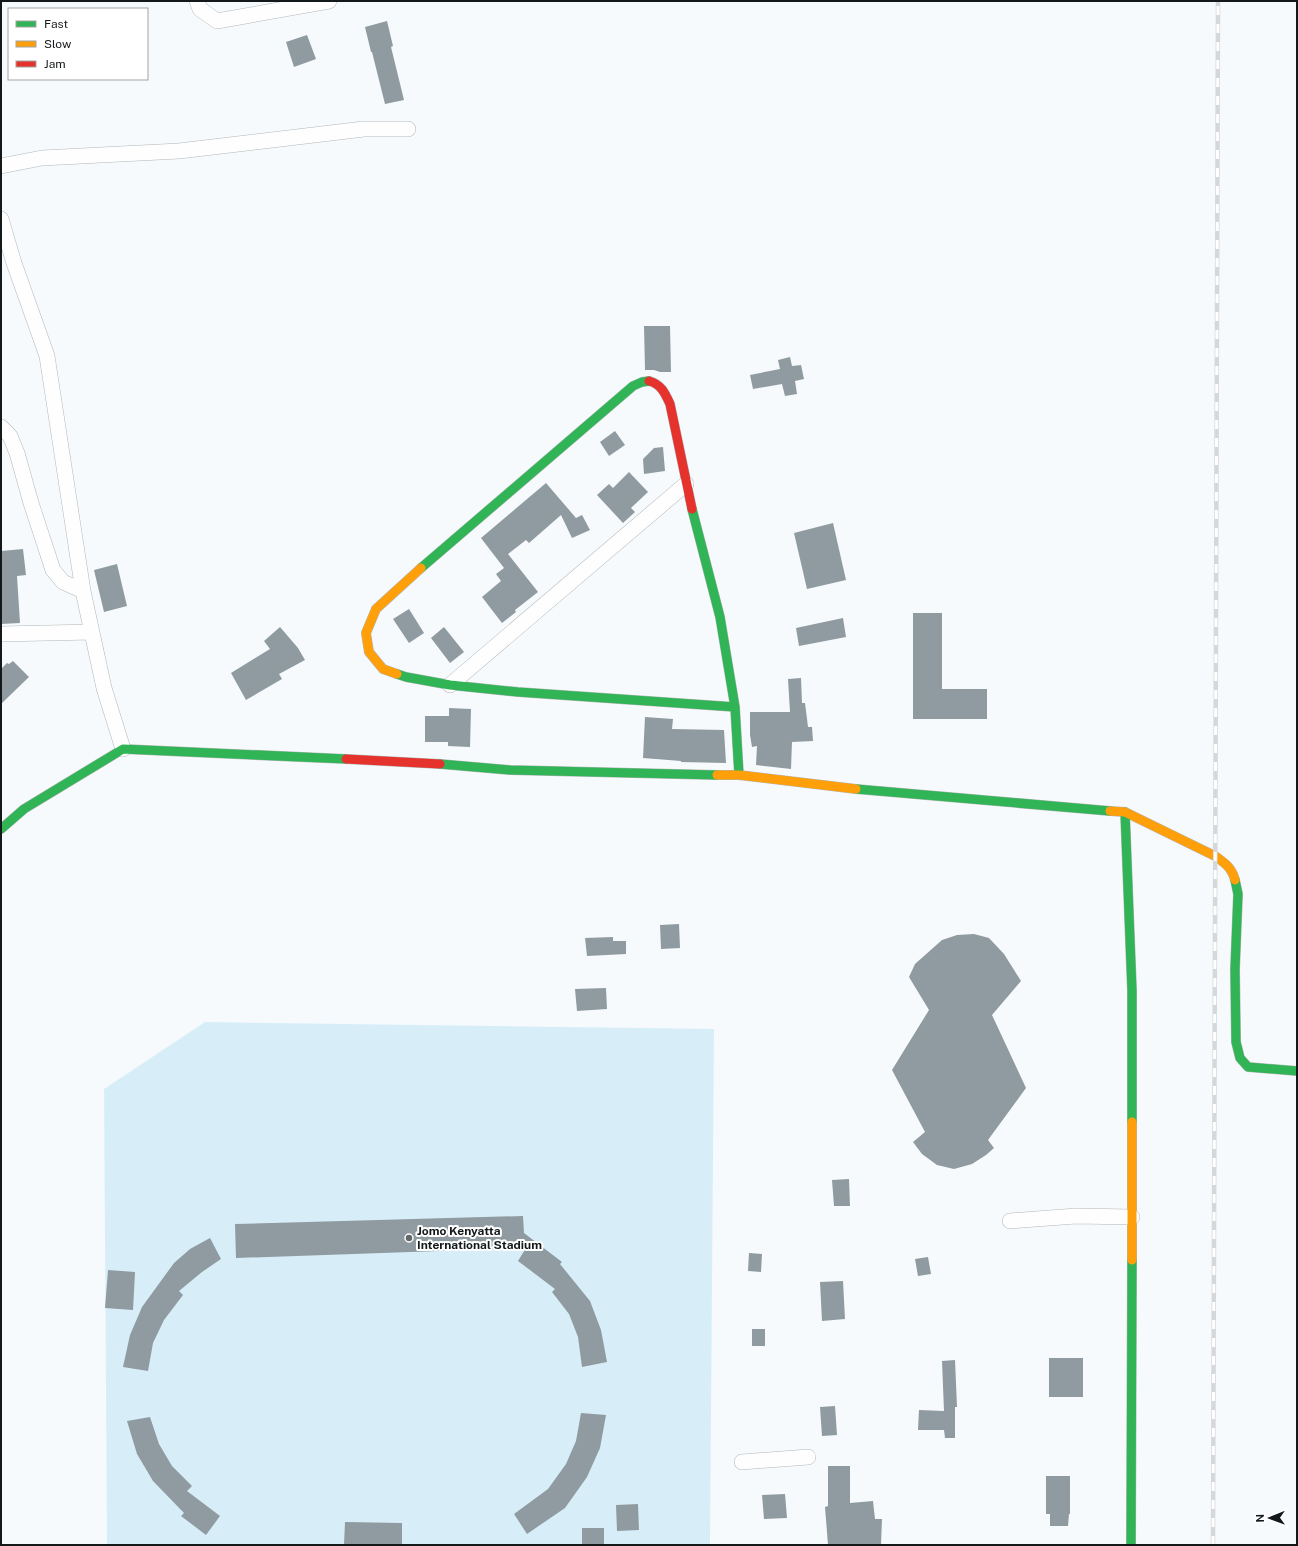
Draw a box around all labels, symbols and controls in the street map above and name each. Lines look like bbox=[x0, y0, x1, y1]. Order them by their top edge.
legend bbox=[8, 8, 148, 80]
text: Fast bbox=[44, 17, 69, 31]
text: Slow bbox=[44, 37, 72, 51]
text: Jam bbox=[44, 57, 66, 71]
place label: Jomo Kenyatta International Stadium bbox=[417, 1224, 542, 1252]
marker: Jomo Kenyatta International Stadium bbox=[404, 1233, 414, 1243]
north arrow bbox=[1250, 1498, 1290, 1538]
text: N bbox=[1254, 1514, 1266, 1523]

